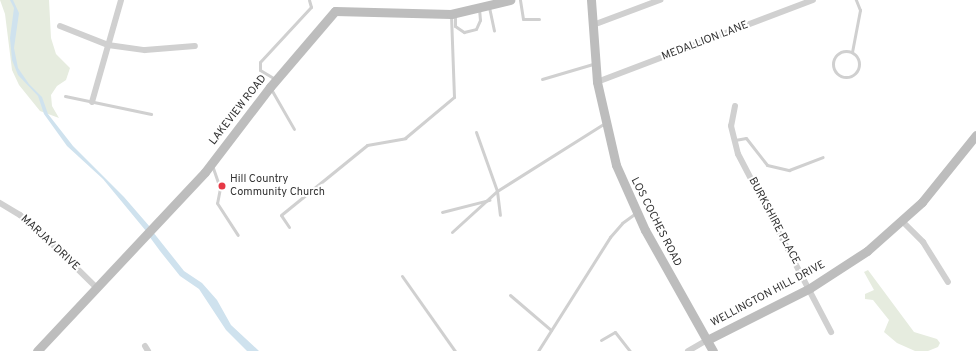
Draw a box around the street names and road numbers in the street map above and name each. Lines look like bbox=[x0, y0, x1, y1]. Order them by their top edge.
street label: MEDALLION LANE bbox=[660, 18, 750, 64]
street label: LAKEVIEW ROAD bbox=[207, 72, 269, 148]
street label: LOS COCHES ROAD bbox=[628, 175, 684, 269]
street label: BURKSHIRE PLACE bbox=[745, 175, 803, 267]
street label: MARJAY DRIVE bbox=[18, 212, 82, 274]
street label: WELLINGTON HILL DRIVE bbox=[709, 258, 827, 330]

